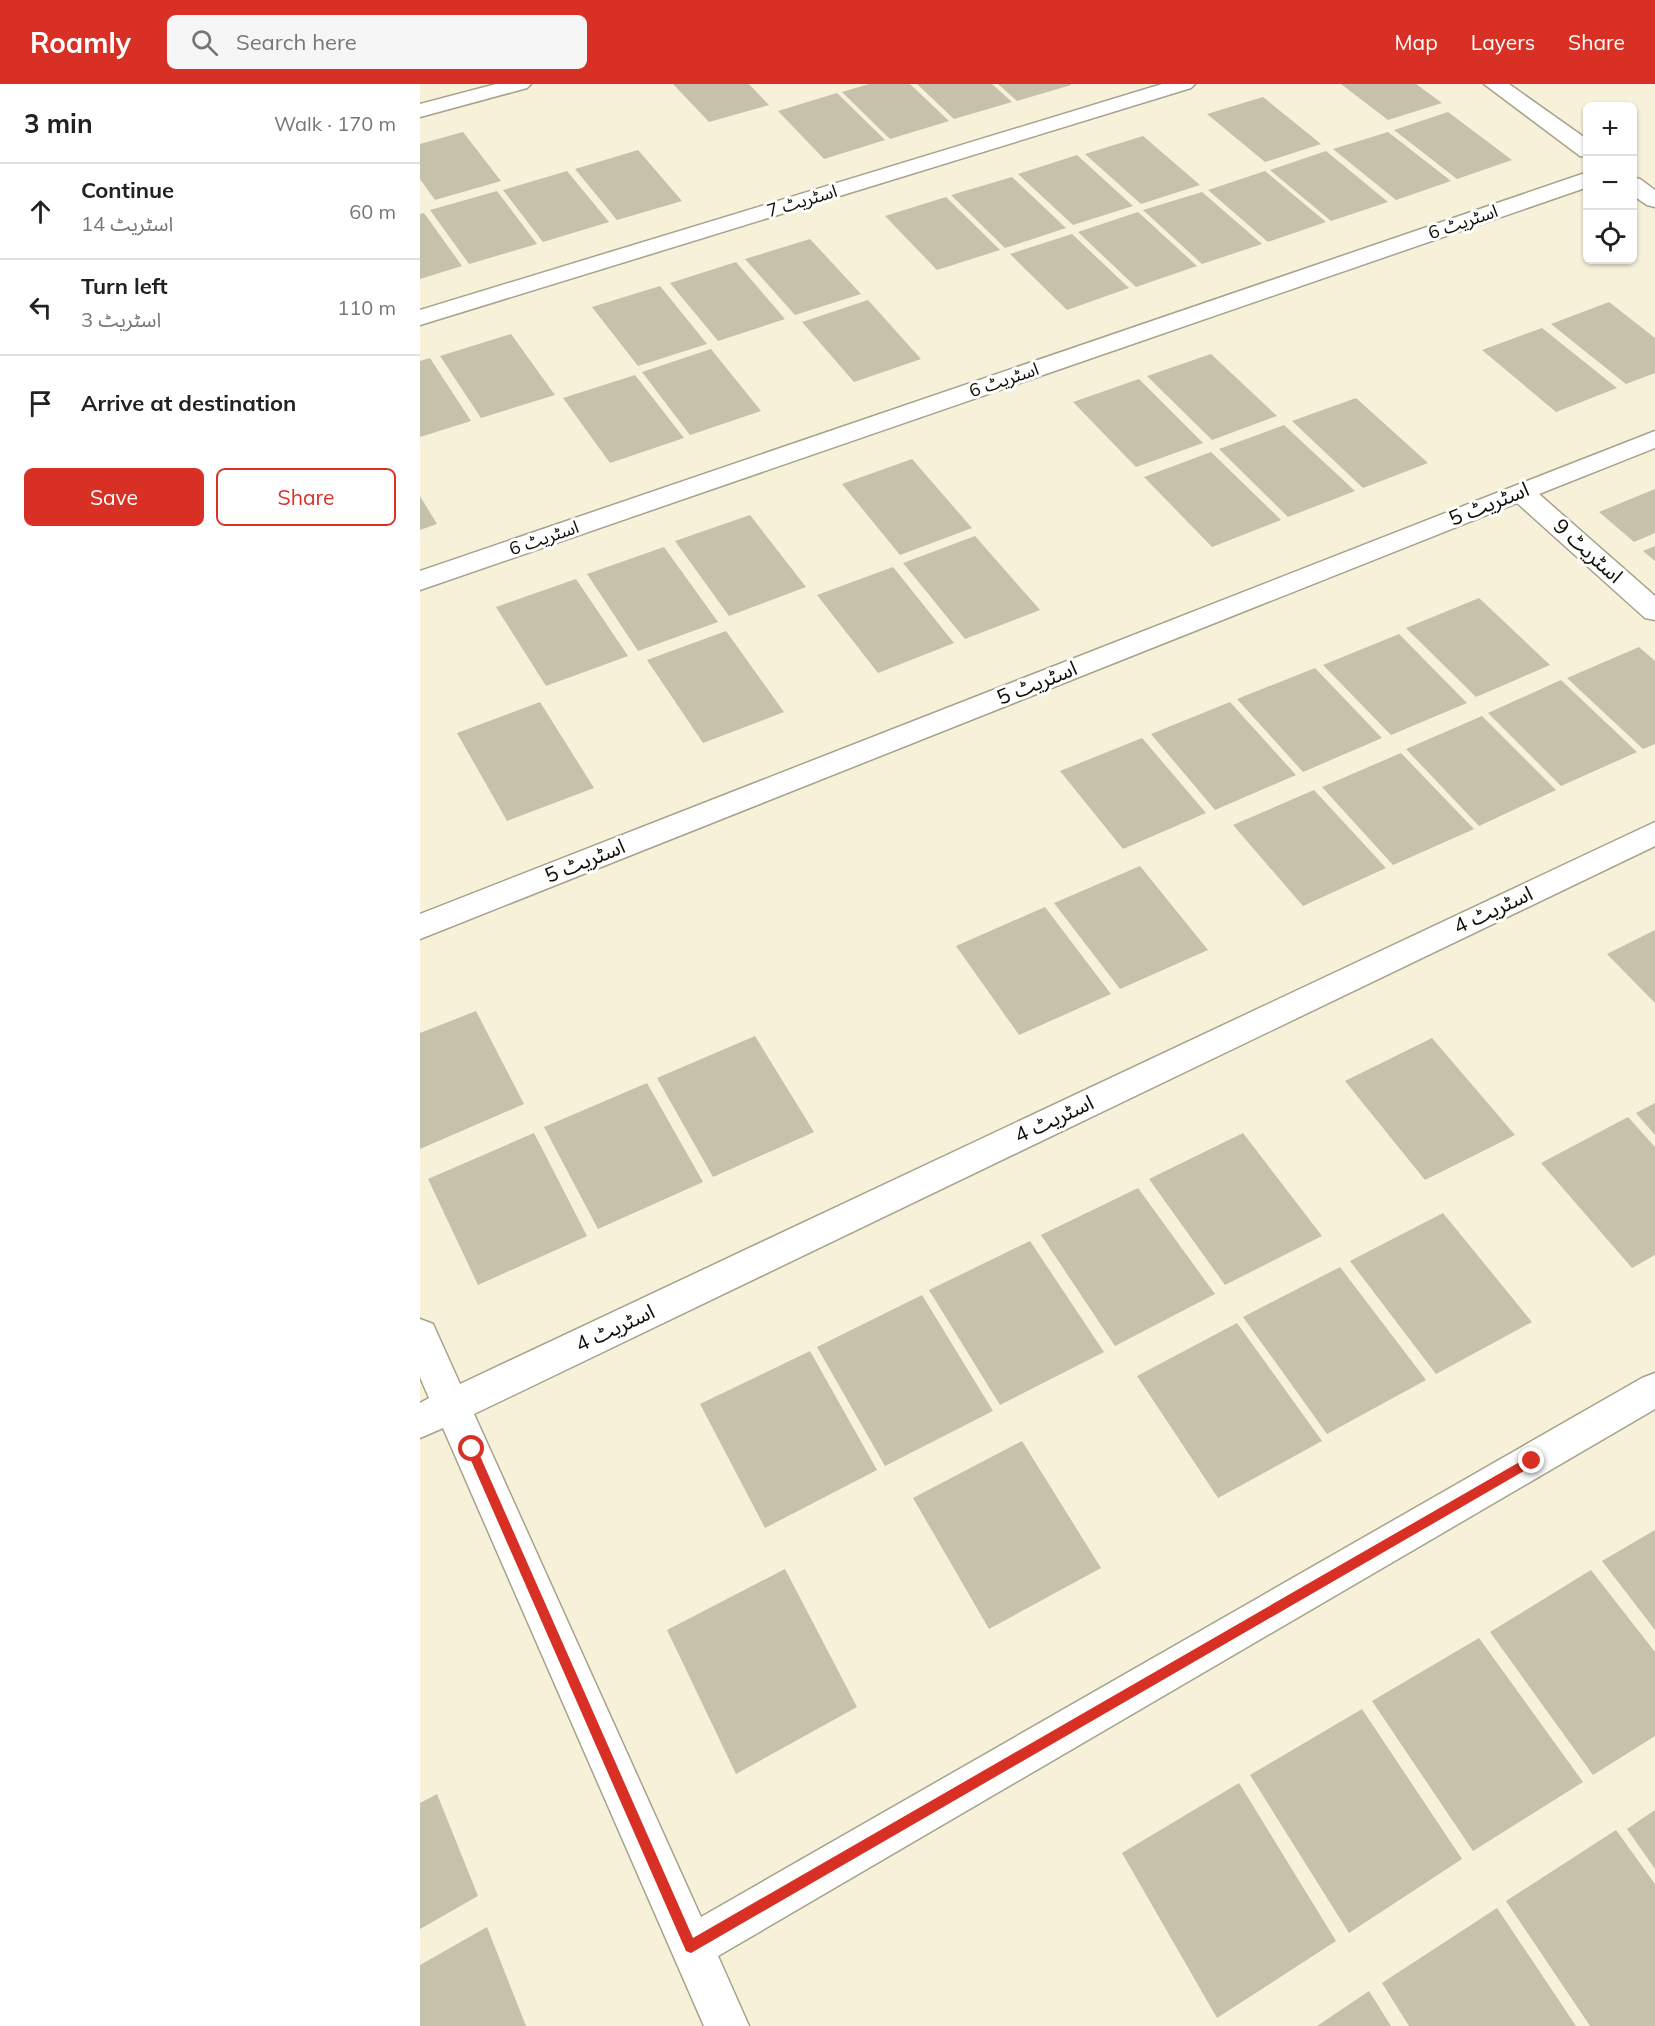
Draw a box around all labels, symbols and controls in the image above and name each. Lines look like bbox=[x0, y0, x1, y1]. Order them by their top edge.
search box bbox=[167, 15, 587, 69]
text: Roamly bbox=[30, 25, 131, 60]
icon: search bbox=[188, 26, 221, 59]
text: Search here bbox=[236, 28, 357, 56]
text: Map bbox=[1395, 29, 1438, 55]
text: Layers bbox=[1471, 29, 1535, 55]
text: Share bbox=[1568, 29, 1625, 55]
map controls bbox=[1583, 102, 1637, 264]
button: + bbox=[1583, 102, 1637, 156]
text: 3 min bbox=[24, 107, 93, 140]
text: Walk · 170 m bbox=[274, 111, 396, 136]
button: − bbox=[1583, 156, 1637, 210]
text: Continue bbox=[81, 176, 174, 204]
street label: اسٹریٹ 7 bbox=[764, 179, 840, 222]
icon: ahead bbox=[24, 195, 57, 228]
text: 60 m bbox=[349, 199, 396, 224]
street label: اسٹریٹ 6 bbox=[1425, 199, 1501, 244]
button: locate bbox=[1583, 210, 1637, 264]
text: اسٹریٹ 14 bbox=[81, 211, 173, 236]
text: Turn left bbox=[81, 272, 168, 300]
icon: left bbox=[24, 291, 57, 324]
text: 110 m bbox=[337, 295, 396, 320]
text: اسٹریٹ 3 bbox=[81, 307, 161, 332]
street label: اسٹریٹ 6 bbox=[966, 357, 1042, 402]
icon: arrive bbox=[24, 387, 57, 420]
text: Arrive at destination bbox=[81, 389, 296, 417]
button: Save bbox=[24, 468, 204, 526]
button: Share bbox=[216, 468, 396, 526]
street label: اسٹریٹ 5 bbox=[1445, 475, 1533, 531]
street label: اسٹریٹ 9 bbox=[1549, 512, 1629, 588]
street label: اسٹریٹ 6 bbox=[506, 515, 582, 560]
street label: اسٹریٹ 5 bbox=[993, 654, 1081, 710]
street label: اسٹریٹ 5 bbox=[541, 832, 629, 888]
street label: اسٹریٹ 4 bbox=[1449, 879, 1536, 939]
street label: اسٹریٹ 4 bbox=[1010, 1088, 1097, 1148]
street label: اسٹریٹ 4 bbox=[571, 1297, 658, 1357]
route start bbox=[458, 1435, 484, 1461]
route end bbox=[1518, 1447, 1544, 1473]

